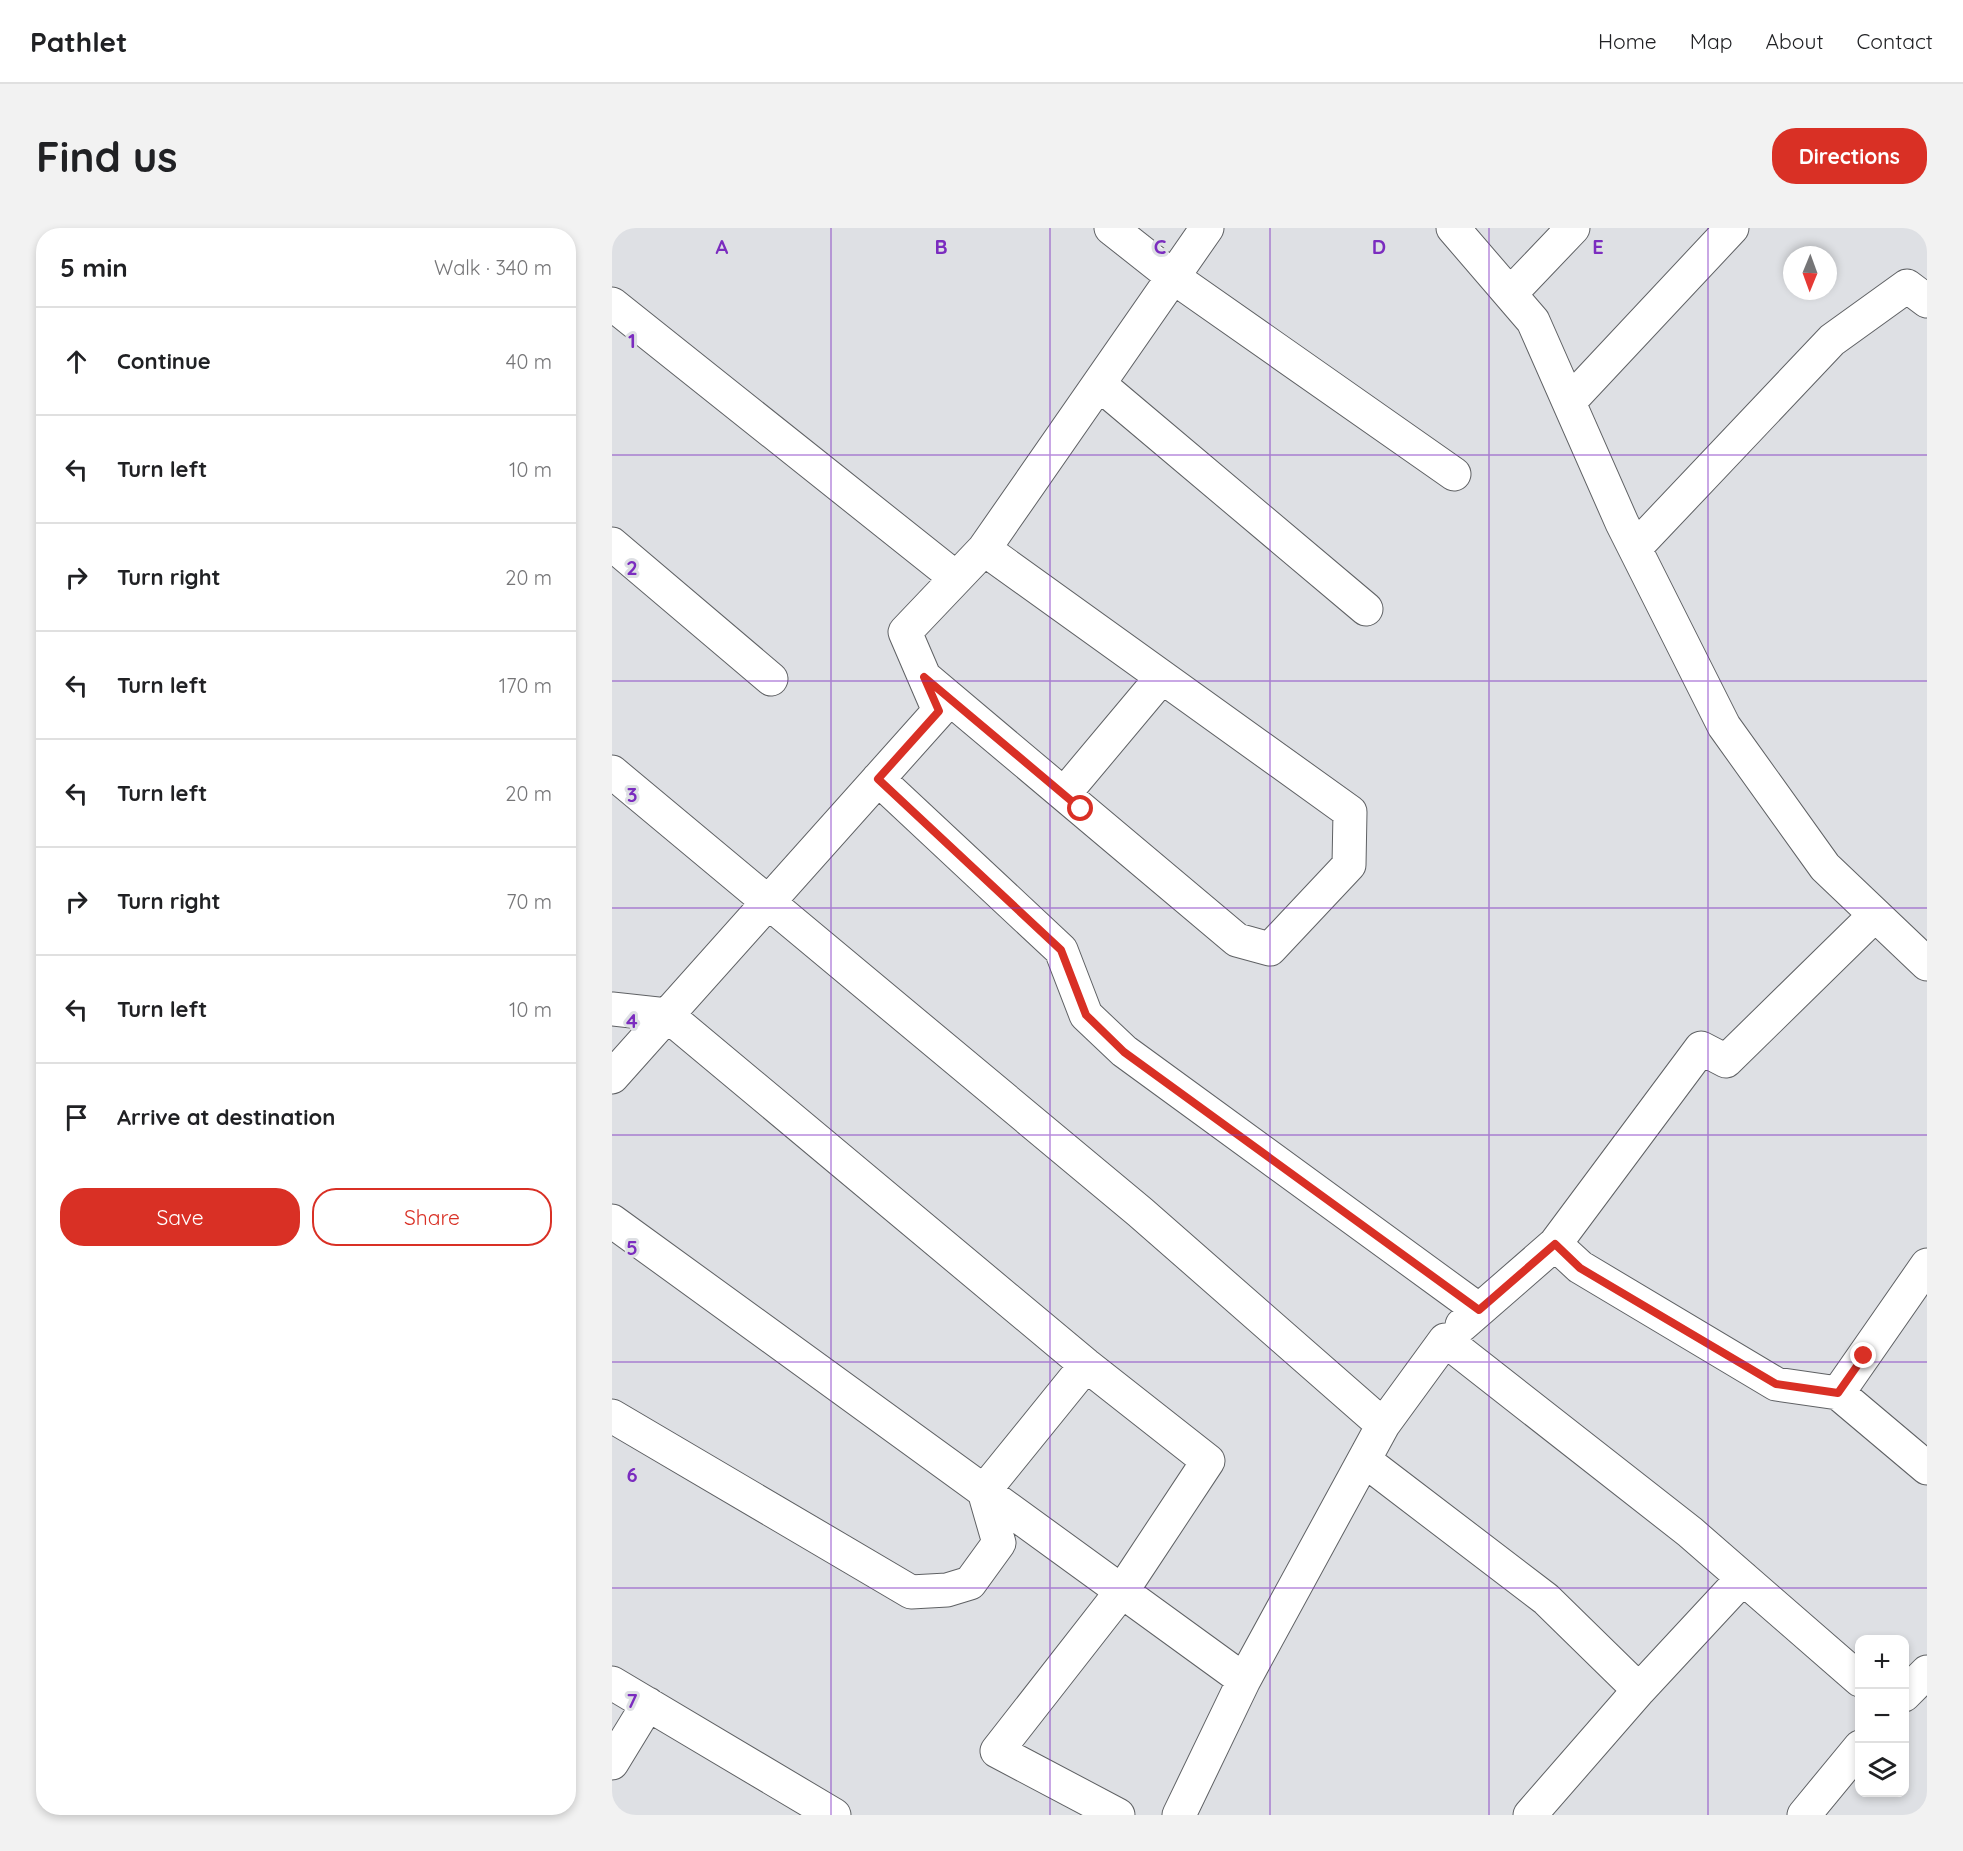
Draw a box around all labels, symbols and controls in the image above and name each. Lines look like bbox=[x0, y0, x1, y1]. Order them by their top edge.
text: Pathlet bbox=[30, 24, 127, 59]
text: Home bbox=[1598, 28, 1657, 54]
text: Map bbox=[1690, 28, 1733, 54]
text: About bbox=[1766, 28, 1824, 54]
text: Contact bbox=[1857, 28, 1933, 54]
button: Directions bbox=[1772, 128, 1927, 184]
text: Find us bbox=[36, 130, 178, 183]
text: A bbox=[716, 234, 729, 259]
text: B bbox=[934, 234, 948, 259]
text: C bbox=[1154, 234, 1167, 259]
text: D bbox=[1372, 234, 1386, 259]
text: E bbox=[1592, 234, 1604, 259]
north arrow bbox=[1783, 246, 1837, 300]
text: 5 min bbox=[60, 251, 128, 284]
text: Walk · 340 m bbox=[434, 255, 552, 280]
text: 1 bbox=[628, 328, 636, 353]
icon: ahead bbox=[60, 345, 93, 378]
text: Continue bbox=[117, 347, 211, 375]
text: 40 m bbox=[506, 349, 552, 374]
icon: left bbox=[60, 453, 93, 486]
text: Turn left bbox=[117, 455, 207, 483]
text: 10 m bbox=[509, 457, 552, 482]
text: 2 bbox=[626, 555, 638, 580]
icon: right bbox=[60, 561, 93, 594]
text: Turn right bbox=[117, 563, 221, 591]
text: 20 m bbox=[505, 565, 552, 590]
icon: left bbox=[60, 669, 93, 702]
text: Turn left bbox=[117, 671, 207, 699]
text: 170 m bbox=[499, 673, 552, 698]
icon: left bbox=[60, 777, 93, 810]
text: Turn left bbox=[117, 779, 207, 807]
text: 20 m bbox=[505, 781, 552, 806]
text: 3 bbox=[627, 782, 637, 807]
route start bbox=[1067, 795, 1093, 821]
icon: right bbox=[60, 885, 93, 918]
text: Turn right bbox=[117, 887, 221, 915]
text: 70 m bbox=[506, 889, 552, 914]
icon: left bbox=[60, 993, 93, 1026]
text: Turn left bbox=[117, 995, 207, 1023]
text: 10 m bbox=[509, 997, 552, 1022]
text: 4 bbox=[626, 1008, 638, 1033]
icon: arrive bbox=[60, 1101, 93, 1134]
text: Arrive at destination bbox=[117, 1103, 335, 1131]
button: Save bbox=[60, 1188, 300, 1246]
button: Share bbox=[312, 1188, 552, 1246]
text: 5 bbox=[626, 1235, 638, 1260]
route end bbox=[1850, 1342, 1876, 1368]
text: 6 bbox=[626, 1462, 638, 1487]
map controls bbox=[1855, 1635, 1909, 1797]
button: + bbox=[1855, 1635, 1909, 1689]
text: 7 bbox=[627, 1688, 638, 1713]
button: − bbox=[1855, 1689, 1909, 1743]
button: layers bbox=[1855, 1743, 1909, 1797]

